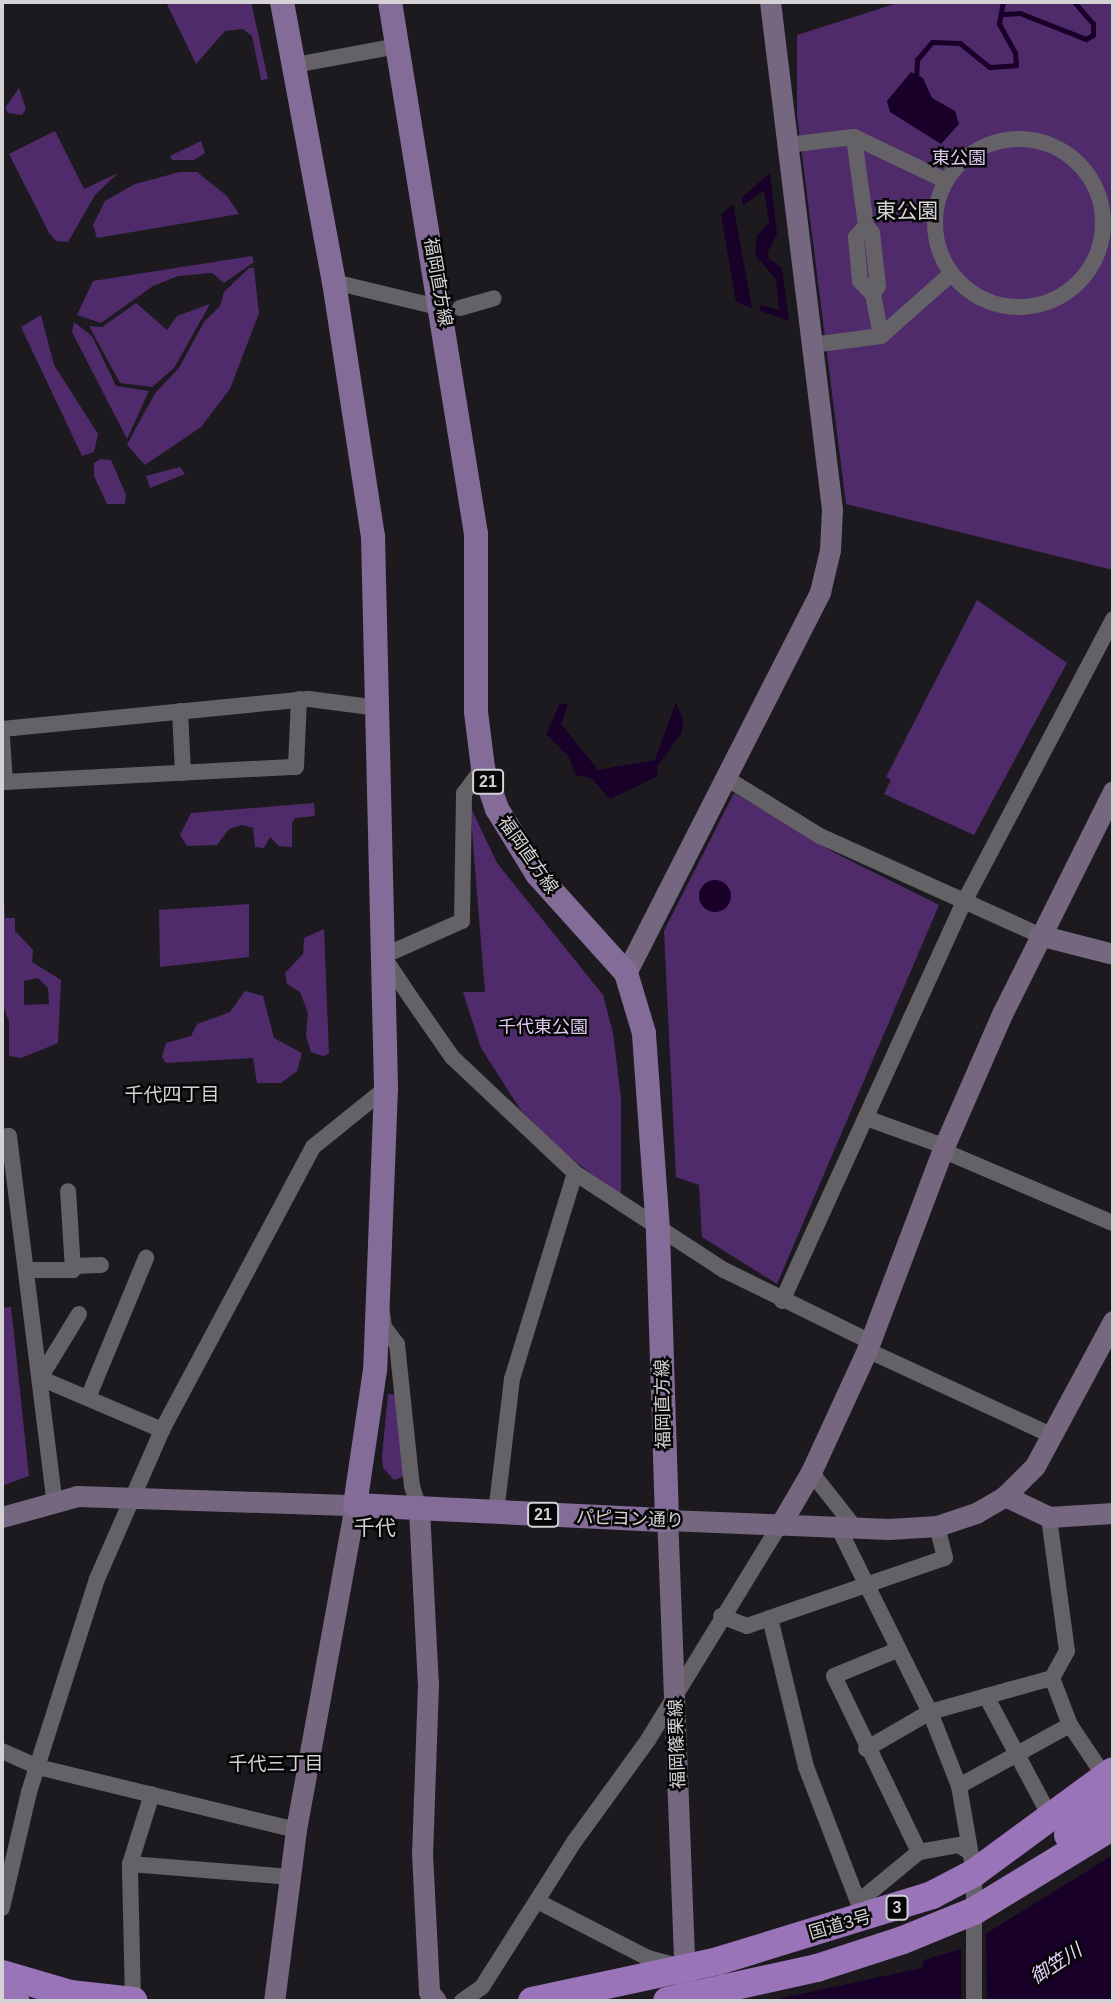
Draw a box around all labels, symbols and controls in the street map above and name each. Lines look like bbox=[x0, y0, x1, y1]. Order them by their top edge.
park label: 東公園 bbox=[932, 147, 986, 169]
district label: 東公園 bbox=[876, 198, 938, 224]
street label: 福岡直方線 bbox=[420, 236, 456, 328]
road number: 21 bbox=[470, 769, 505, 794]
street label: 福岡直方線 bbox=[493, 812, 563, 898]
park label: 千代東公園 bbox=[498, 1016, 588, 1038]
district label: 千代四丁目 bbox=[125, 1084, 219, 1106]
street label: 福岡直方線 bbox=[651, 1359, 675, 1449]
road number: 21 bbox=[526, 1502, 560, 1527]
street label: パピヨン通り bbox=[576, 1506, 684, 1532]
district label: 千代 bbox=[354, 1515, 396, 1541]
street label: 福岡篠栗線 bbox=[665, 1699, 689, 1789]
district label: 千代三丁目 bbox=[229, 1753, 323, 1775]
road number: 3 bbox=[885, 1896, 909, 1920]
street label: 国道3号 bbox=[806, 1906, 874, 1944]
water label: 御笠川 bbox=[1026, 1939, 1086, 1989]

